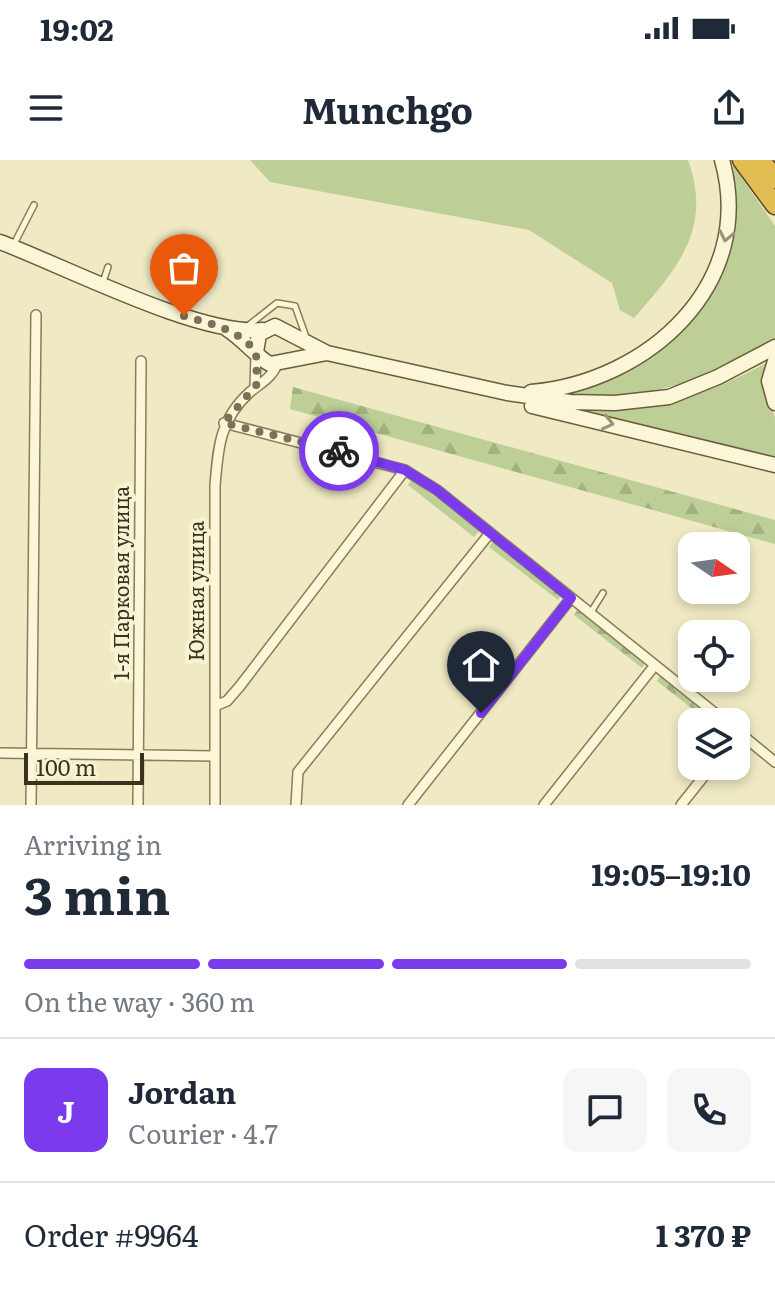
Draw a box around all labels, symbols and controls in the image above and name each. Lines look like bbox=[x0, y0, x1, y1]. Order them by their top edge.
text: 19:02 bbox=[40, 6, 114, 50]
text: Munchgo bbox=[302, 82, 473, 135]
icon: menu bbox=[24, 86, 68, 130]
icon: share bbox=[707, 86, 751, 130]
one-way arrow bbox=[718, 229, 735, 243]
pin bbox=[150, 234, 218, 316]
icon: bag bbox=[162, 246, 206, 290]
courier bbox=[299, 411, 379, 491]
one-way arrow bbox=[600, 414, 614, 431]
icon: bike bbox=[317, 429, 361, 473]
street label: 1-я Парковая улица bbox=[105, 486, 135, 680]
street label: Южная улица bbox=[180, 520, 210, 661]
north arrow bbox=[678, 532, 750, 604]
map controls bbox=[678, 532, 750, 780]
button: locate bbox=[678, 620, 750, 692]
pin bbox=[447, 631, 515, 713]
icon: home bbox=[459, 643, 503, 687]
button: layers bbox=[678, 708, 750, 780]
scale bar bbox=[24, 749, 144, 785]
text: 100 m bbox=[36, 750, 96, 783]
text: Arriving in bbox=[24, 824, 162, 863]
text: 19:05–19:10 bbox=[591, 851, 751, 895]
text: 3 min bbox=[24, 854, 170, 931]
text: On the way · 360 m bbox=[24, 981, 255, 1020]
button: chat bbox=[563, 1068, 647, 1152]
button: phone bbox=[667, 1068, 751, 1152]
text: Jordan bbox=[128, 1069, 236, 1113]
text: J bbox=[57, 1088, 75, 1132]
text: Courier · 4.7 bbox=[128, 1113, 278, 1152]
text: Order #9964 bbox=[24, 1212, 198, 1256]
text: 1 370 ₽ bbox=[656, 1212, 751, 1256]

